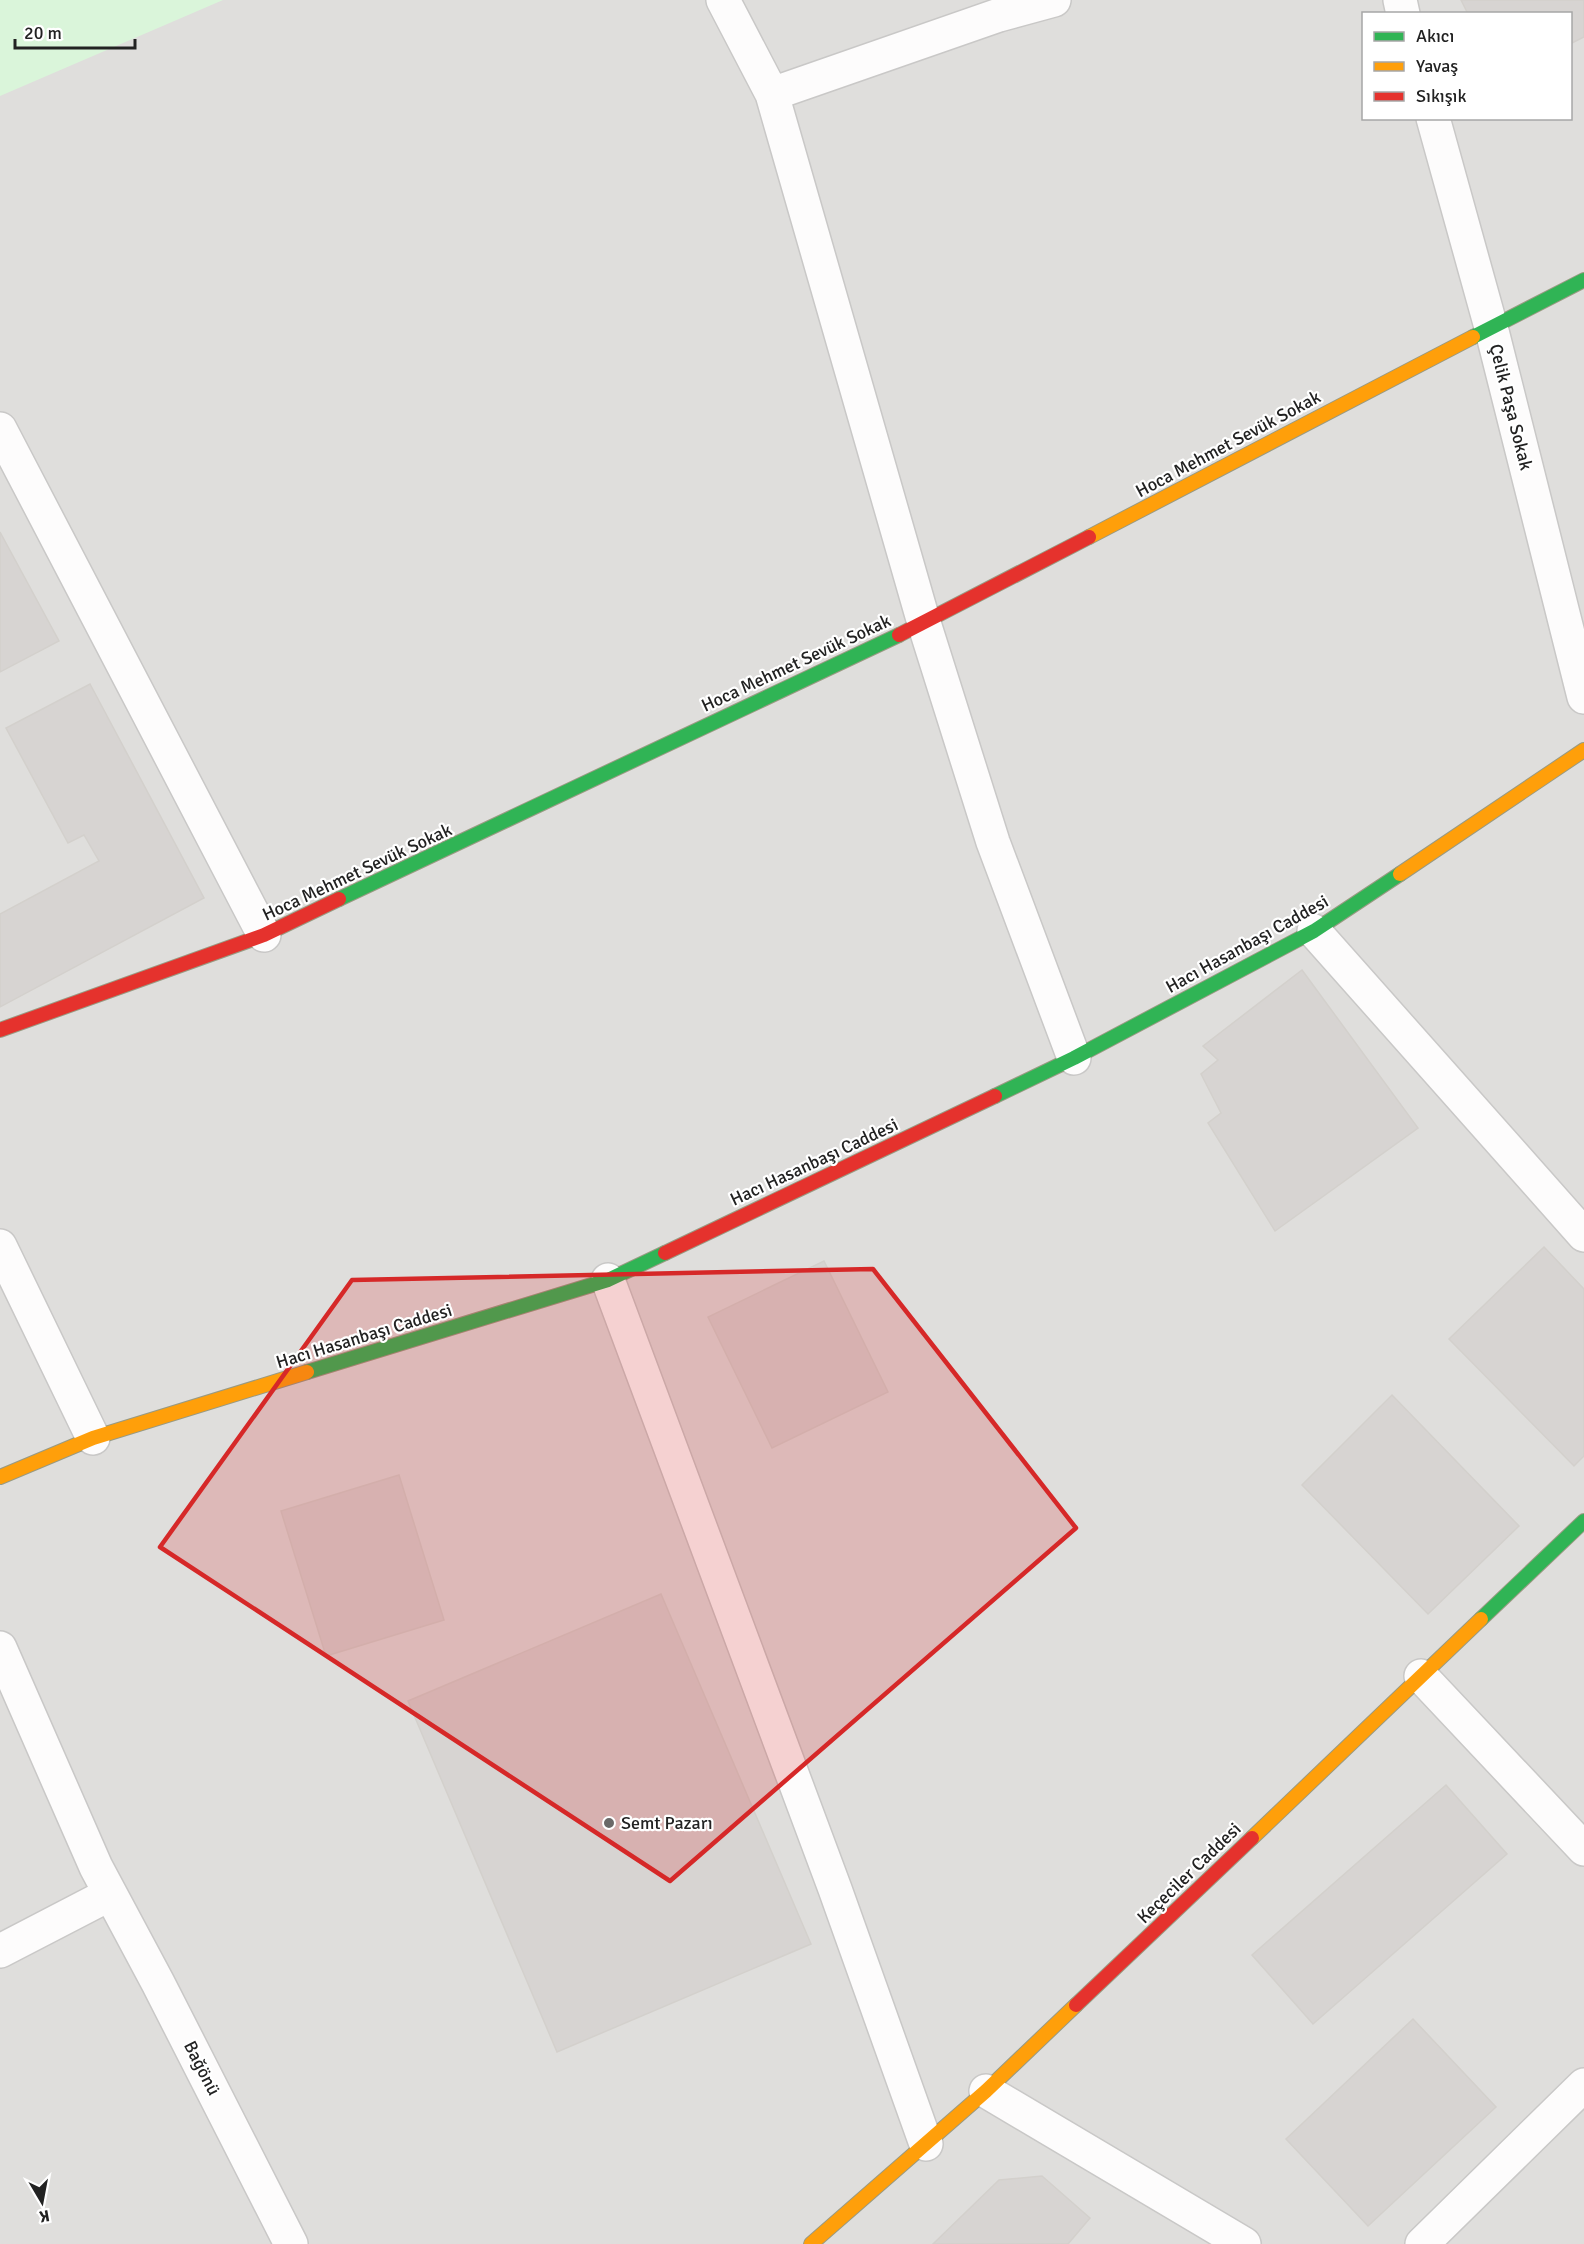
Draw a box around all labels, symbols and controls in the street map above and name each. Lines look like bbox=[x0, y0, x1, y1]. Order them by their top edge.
scale bar bbox=[15, 12, 135, 50]
legend bbox=[1362, 12, 1572, 120]
text: 20 m bbox=[24, 22, 62, 44]
text: Akıcı bbox=[1416, 25, 1454, 47]
text: Yavaş bbox=[1416, 55, 1458, 77]
text: Sıkışık bbox=[1416, 85, 1466, 107]
street label: Çelik Paşa Sokak bbox=[1485, 342, 1537, 472]
street label: Hoca Mehmet Sevük Sokak bbox=[1132, 386, 1324, 502]
street label: Hoca Mehmet Sevük Sokak bbox=[698, 609, 894, 717]
street label: Hoca Mehmet Sevük Sokak bbox=[259, 818, 455, 926]
street label: Hacı Hasanbaşı Caddesi bbox=[1162, 890, 1332, 998]
street label: Hacı Hasanbaşı Caddesi bbox=[726, 1113, 902, 1211]
street label: Hacı Hasanbaşı Caddesi bbox=[273, 1299, 455, 1373]
place label: Semt Pazarı bbox=[621, 1812, 713, 1834]
marker: Semt Pazarı bbox=[602, 1816, 616, 1830]
street label: Keçeciler Caddesi bbox=[1133, 1818, 1245, 1928]
street label: Bağönü bbox=[179, 2037, 225, 2099]
north arrow bbox=[12, 2172, 72, 2232]
text: K bbox=[38, 2205, 51, 2227]

